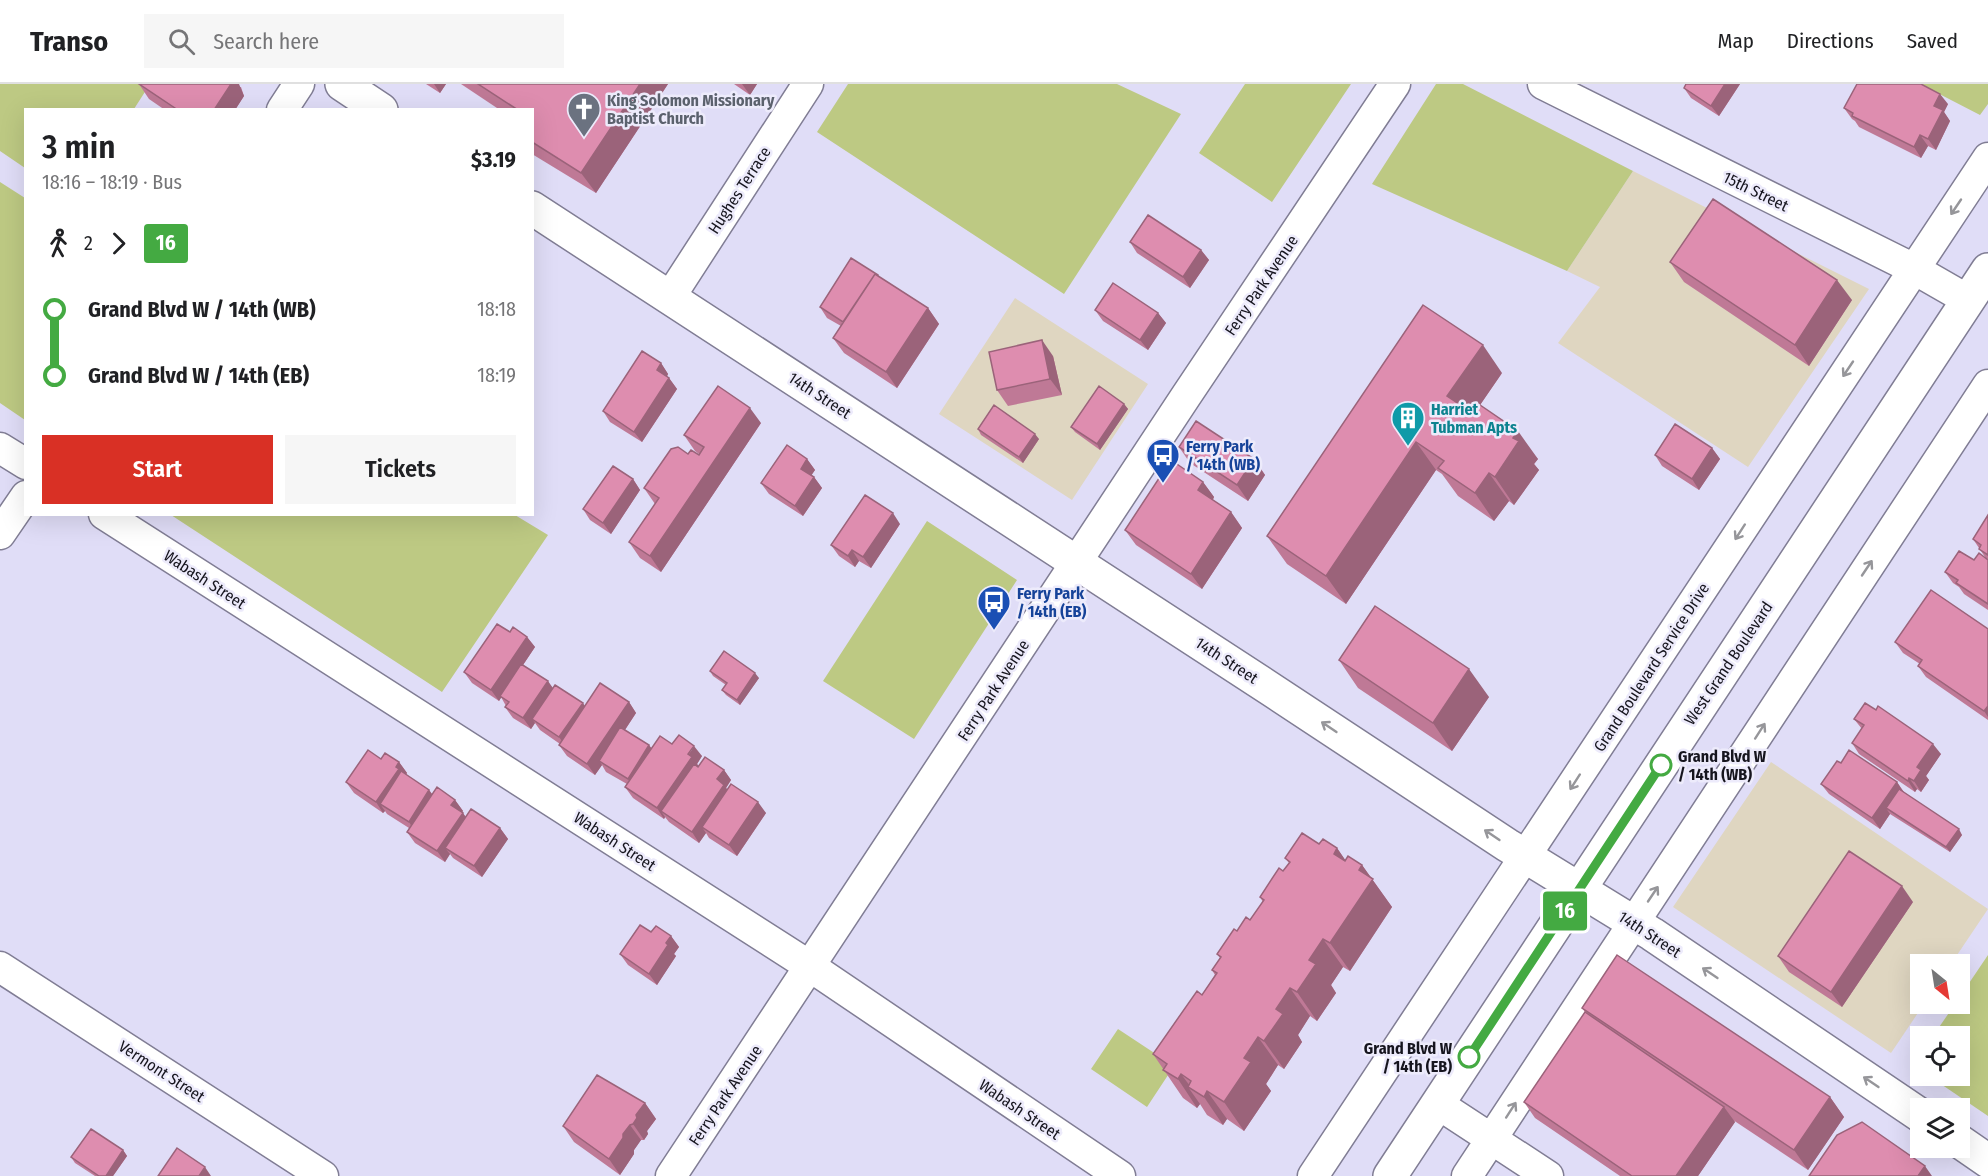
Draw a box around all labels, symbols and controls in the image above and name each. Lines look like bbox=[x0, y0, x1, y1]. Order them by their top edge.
search box bbox=[144, 14, 564, 68]
text: Transo bbox=[30, 25, 108, 58]
icon: search bbox=[165, 25, 198, 58]
text: Search here bbox=[213, 28, 319, 55]
text: Map bbox=[1717, 28, 1754, 54]
text: Directions bbox=[1787, 28, 1874, 54]
text: Saved bbox=[1907, 28, 1958, 54]
church icon: King Solomon Missionary Baptist Church bbox=[566, 91, 602, 138]
place label: King Solomon Missionary Baptist Church bbox=[607, 91, 775, 128]
text: 3 min bbox=[42, 127, 116, 167]
street label: Hughes Terrace bbox=[704, 143, 775, 237]
text: $3.19 bbox=[471, 146, 516, 173]
street label: 15th Street bbox=[1720, 168, 1792, 216]
text: 18:16 – 18:19 · Bus bbox=[42, 170, 182, 194]
one-way arrow bbox=[1949, 198, 1962, 215]
icon: walk bbox=[42, 227, 75, 260]
icon: forward bbox=[102, 227, 135, 260]
text: 16 bbox=[156, 230, 176, 256]
text: 2 bbox=[84, 231, 93, 255]
street label: Ferry Park Avenue bbox=[1221, 232, 1302, 339]
text: Grand Blvd W / 14th (WB) bbox=[88, 296, 316, 323]
text: 18:18 bbox=[477, 297, 516, 321]
one-way arrow bbox=[1842, 360, 1854, 377]
text: Grand Blvd W / 14th (EB) bbox=[88, 362, 309, 389]
text: 18:19 bbox=[477, 363, 516, 387]
street label: 14th Street bbox=[785, 368, 855, 423]
building icon: Harriet Tubman Apts bbox=[1390, 400, 1426, 447]
place label: Harriet Tubman Apts bbox=[1431, 400, 1517, 437]
button: Start bbox=[42, 435, 273, 504]
button: Tickets bbox=[285, 435, 516, 504]
bus stop icon: Ferry Park / 14th (WB) bbox=[1145, 437, 1181, 484]
place label: Ferry Park / 14th (WB) bbox=[1186, 437, 1260, 474]
one-way arrow bbox=[1734, 523, 1747, 540]
street label: Wabash Street bbox=[160, 546, 250, 613]
one-way arrow bbox=[1861, 560, 1873, 577]
street label: Grand Boulevard Service Drive bbox=[1590, 579, 1713, 755]
bus stop icon: Ferry Park / 14th (EB) bbox=[976, 584, 1012, 631]
place label: Ferry Park / 14th (EB) bbox=[1017, 584, 1086, 621]
street label: West Grand Boulevard bbox=[1680, 598, 1777, 728]
street label: 14th Street bbox=[1192, 633, 1262, 688]
street label: Ferry Park Avenue bbox=[954, 636, 1033, 744]
one-way arrow bbox=[1321, 721, 1338, 734]
one-way arrow bbox=[1754, 723, 1766, 740]
place label: Grand Blvd W / 14th (WB) bbox=[1678, 747, 1767, 784]
marker: Grand Blvd W / 14th (WB) bbox=[1650, 754, 1672, 776]
one-way arrow bbox=[1569, 773, 1581, 790]
street label: Wabash Street bbox=[570, 808, 660, 875]
one-way arrow bbox=[1484, 829, 1501, 841]
one-way arrow bbox=[1647, 887, 1659, 903]
line badge: 16 bbox=[1538, 892, 1592, 930]
text: 16 bbox=[1555, 898, 1575, 924]
street label: 14th Street bbox=[1615, 907, 1685, 962]
north arrow bbox=[1910, 954, 1970, 1014]
map controls bbox=[1910, 954, 1970, 1158]
one-way arrow bbox=[1702, 967, 1719, 979]
button: locate bbox=[1910, 1026, 1970, 1086]
street label: Vermont Street bbox=[115, 1037, 209, 1107]
place label: Grand Blvd W / 14th (EB) bbox=[1364, 1039, 1453, 1076]
street label: Ferry Park Avenue bbox=[685, 1042, 766, 1149]
marker: Grand Blvd W / 14th (EB) bbox=[1458, 1046, 1480, 1068]
street label: Wabash Street bbox=[976, 1075, 1065, 1144]
one-way arrow bbox=[1864, 1076, 1880, 1088]
button: layers bbox=[1910, 1098, 1970, 1158]
one-way arrow bbox=[1504, 1101, 1517, 1118]

